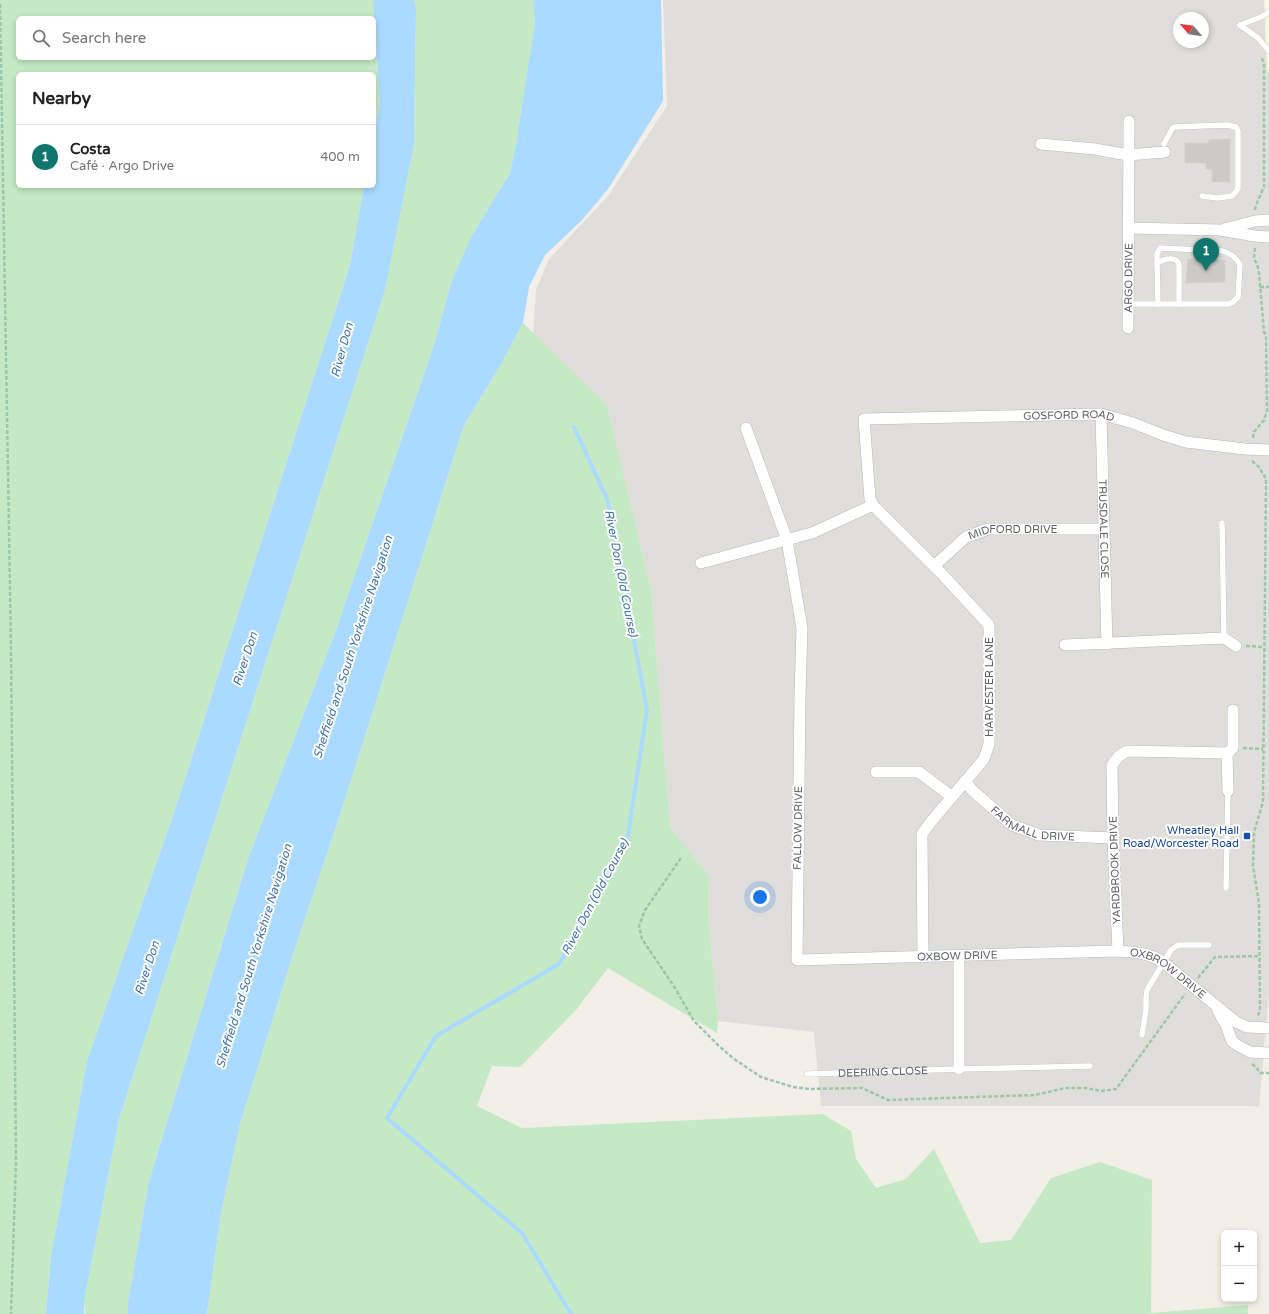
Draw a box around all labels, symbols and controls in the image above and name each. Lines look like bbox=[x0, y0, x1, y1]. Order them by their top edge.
north arrow bbox=[1173, 12, 1209, 48]
search box bbox=[16, 16, 376, 60]
icon: search bbox=[30, 27, 52, 49]
text: Search here bbox=[62, 29, 146, 47]
text: Nearby bbox=[32, 88, 91, 109]
text: Costa bbox=[70, 140, 111, 158]
text: 1 bbox=[41, 149, 49, 165]
text: 400 m bbox=[320, 149, 360, 165]
text: Café · Argo Drive bbox=[70, 158, 174, 174]
pin: 1 bbox=[1193, 238, 1219, 271]
street label: ARGO DRIVE bbox=[1122, 243, 1135, 313]
water label: River Don bbox=[328, 321, 356, 379]
street label: GOSFORD ROAD bbox=[1023, 407, 1116, 424]
street label: TRUSDALE CLOSE bbox=[1096, 479, 1112, 579]
water label: River Don (Old Course) bbox=[602, 508, 640, 639]
street label: MIDFORD DRIVE bbox=[966, 522, 1058, 542]
water label: Sheffield and South Yorkshire Navigation bbox=[310, 533, 396, 760]
water label: River Don bbox=[230, 630, 260, 688]
street label: HARVESTER LANE bbox=[983, 637, 996, 737]
street label: FALLOW DRIVE bbox=[791, 786, 805, 870]
street label: FARMALL DRIVE bbox=[988, 803, 1075, 843]
street label: YARDBROOK DRIVE bbox=[1107, 816, 1123, 924]
place label: Wheatley Hall Road/Worcester Road bbox=[1123, 824, 1239, 850]
marker: Wheatley Hall Road/Worcester Road bbox=[1242, 831, 1252, 841]
water label: River Don (Old Course) bbox=[559, 836, 632, 957]
water label: Sheffield and South Yorkshire Navigation bbox=[213, 842, 295, 1070]
your location bbox=[750, 887, 770, 907]
water label: River Don bbox=[132, 939, 162, 997]
street label: OXBROW DRIVE bbox=[1129, 945, 1209, 1001]
street label: OXBOW DRIVE bbox=[917, 948, 998, 963]
street label: DEERING CLOSE bbox=[838, 1064, 928, 1079]
map controls bbox=[1221, 1230, 1257, 1302]
button: + bbox=[1221, 1230, 1257, 1266]
button: − bbox=[1221, 1266, 1257, 1302]

